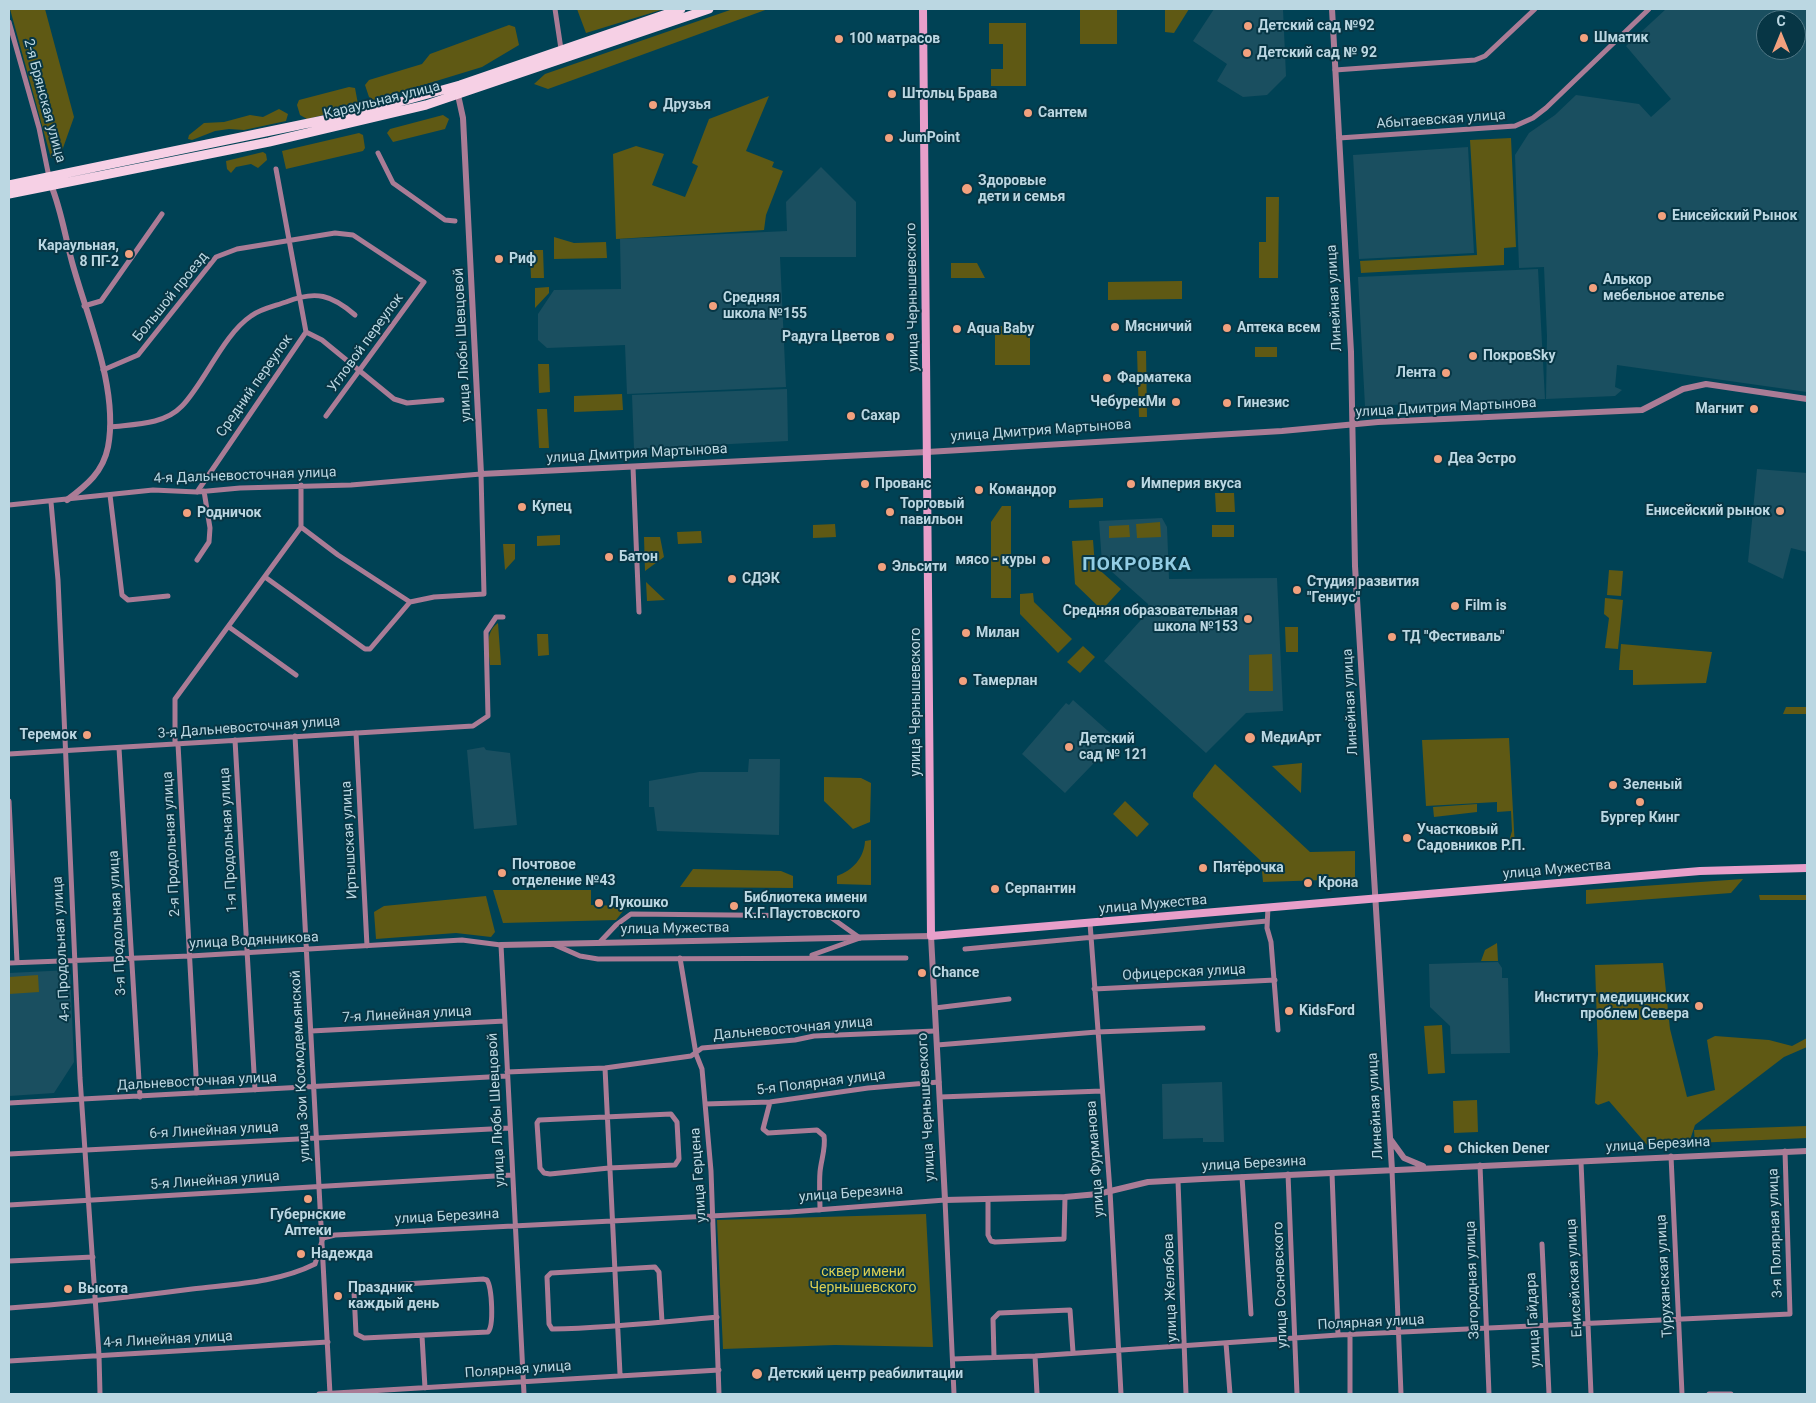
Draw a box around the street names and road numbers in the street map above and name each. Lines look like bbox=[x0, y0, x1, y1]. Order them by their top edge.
street label: 2-я Брянская улица bbox=[19, 37, 69, 165]
street label: Караульная улица bbox=[322, 78, 442, 124]
street label: Абытаевская улица bbox=[1376, 107, 1506, 133]
street label: улица Чернышевского bbox=[903, 222, 923, 372]
street label: Линейная улица bbox=[1324, 244, 1346, 352]
street label: Большой проезд bbox=[130, 249, 212, 345]
street label: улица Любы Шевцовой bbox=[451, 268, 475, 422]
street label: Угловой переулок bbox=[325, 290, 407, 396]
street label: Средний переулок bbox=[213, 332, 297, 440]
street label: улица Дмитрия Мартынова bbox=[1355, 395, 1537, 421]
street label: улица Дмитрия Мартынова bbox=[950, 416, 1132, 446]
street label: улица Дмитрия Мартынова bbox=[546, 441, 728, 467]
street label: 4-я Дальневосточная улица bbox=[153, 464, 337, 488]
street label: улица Чернышевского bbox=[908, 628, 924, 776]
street label: Линейная улица bbox=[1340, 648, 1362, 756]
street label: 3-я Дальневосточная улица bbox=[157, 713, 341, 743]
street label: 1-я Продольная улица bbox=[217, 767, 241, 913]
street label: 2-я Продольная улица bbox=[160, 771, 184, 917]
street label: Иртышская улица bbox=[339, 780, 361, 900]
street label: 3-я Продольная улица bbox=[106, 850, 130, 996]
street label: улица Мужества bbox=[1502, 857, 1612, 883]
street label: 4-я Продольная улица bbox=[50, 876, 74, 1022]
street label: улица Мужества bbox=[1098, 892, 1208, 918]
street label: улица Мужества bbox=[621, 920, 729, 938]
street label: улица Водянникова bbox=[189, 929, 319, 953]
street label: Офицерская улица bbox=[1122, 961, 1246, 985]
street label: улица Зои Космодемьянской bbox=[288, 970, 314, 1162]
street label: 7-я Линейная улица bbox=[342, 1003, 472, 1027]
street label: Дальневосточная улица bbox=[713, 1014, 873, 1044]
street label: улица Чернышевского bbox=[915, 1032, 939, 1182]
street label: улица Любы Шевцовой bbox=[485, 1033, 509, 1187]
street label: Линейная улица bbox=[1365, 1052, 1387, 1160]
street label: 5-я Полярная улица bbox=[756, 1067, 886, 1099]
street label: Дальневосточная улица bbox=[117, 1069, 277, 1095]
street label: улица Фурманова bbox=[1084, 1100, 1108, 1218]
street label: 6-я Линейная улица bbox=[149, 1119, 279, 1143]
street label: улица Герцена bbox=[687, 1127, 711, 1223]
street label: улица Березина bbox=[1605, 1134, 1711, 1156]
street label: улица Березина bbox=[1201, 1153, 1307, 1175]
street label: 5-я Линейная улица bbox=[150, 1168, 280, 1194]
street label: 3-я Полярная улица bbox=[1765, 1168, 1787, 1298]
street label: улица Березина bbox=[798, 1182, 904, 1206]
street label: улица Березина bbox=[394, 1206, 500, 1228]
street label: Туруханская улица bbox=[1653, 1214, 1677, 1338]
street label: Енисейская улица bbox=[1563, 1218, 1587, 1338]
street label: Загородная улица bbox=[1463, 1220, 1483, 1340]
street label: улица Сосновского bbox=[1270, 1221, 1292, 1349]
street label: улица Желябова bbox=[1161, 1233, 1181, 1343]
street label: улица Гайдара bbox=[1523, 1272, 1545, 1368]
street label: Полярная улица bbox=[1317, 1312, 1425, 1334]
street label: 4-я Линейная улица bbox=[103, 1328, 233, 1352]
street label: Полярная улица bbox=[464, 1358, 572, 1382]

